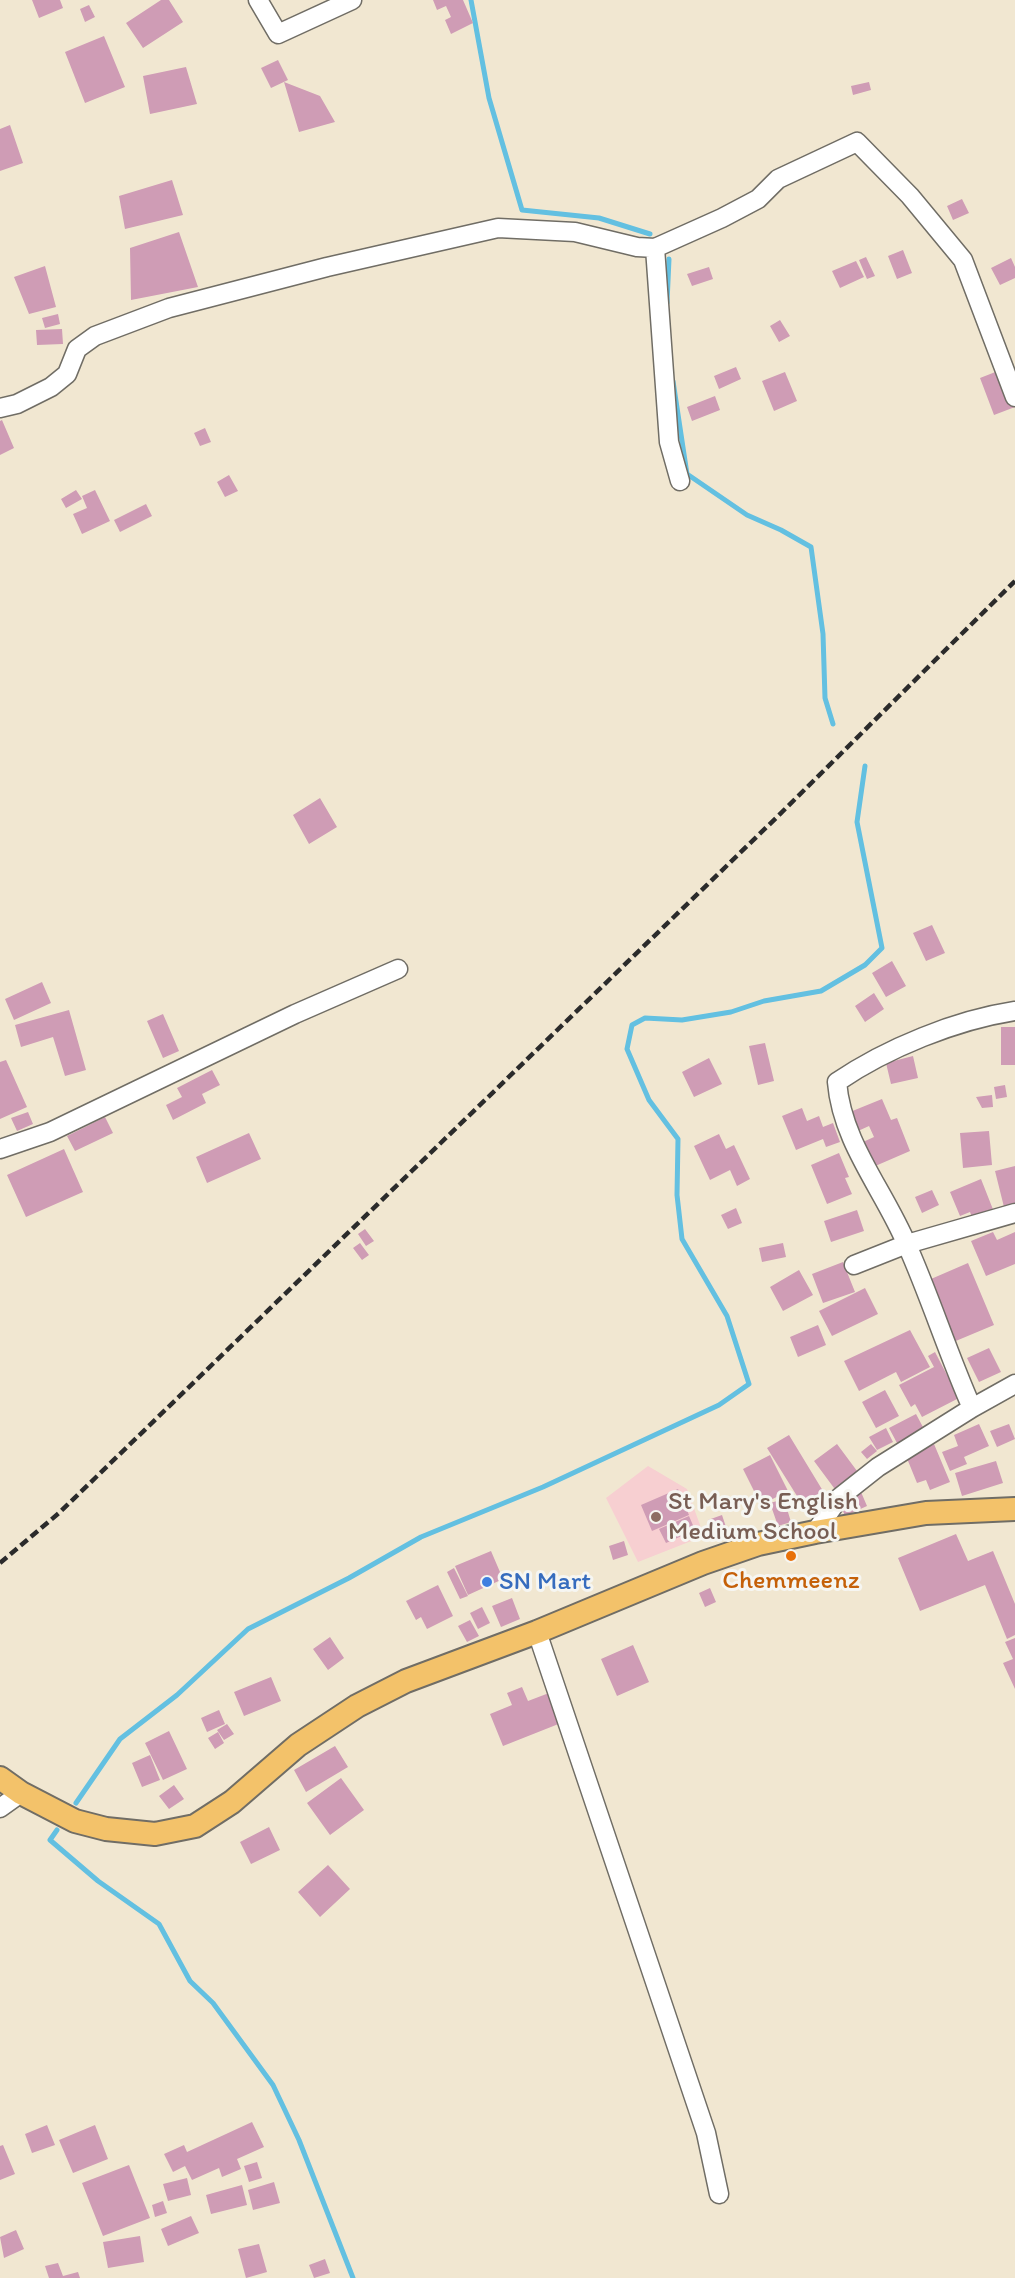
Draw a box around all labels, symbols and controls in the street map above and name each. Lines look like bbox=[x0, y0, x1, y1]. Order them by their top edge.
place label: St Mary's English Medium School bbox=[668, 1486, 858, 1548]
marker: St Mary's English Medium School bbox=[649, 1510, 663, 1524]
marker: Chemmeenz bbox=[784, 1549, 798, 1563]
place label: Chemmeenz bbox=[722, 1565, 860, 1597]
place label: SN Mart bbox=[499, 1566, 591, 1598]
marker: SN Mart bbox=[480, 1575, 494, 1589]

